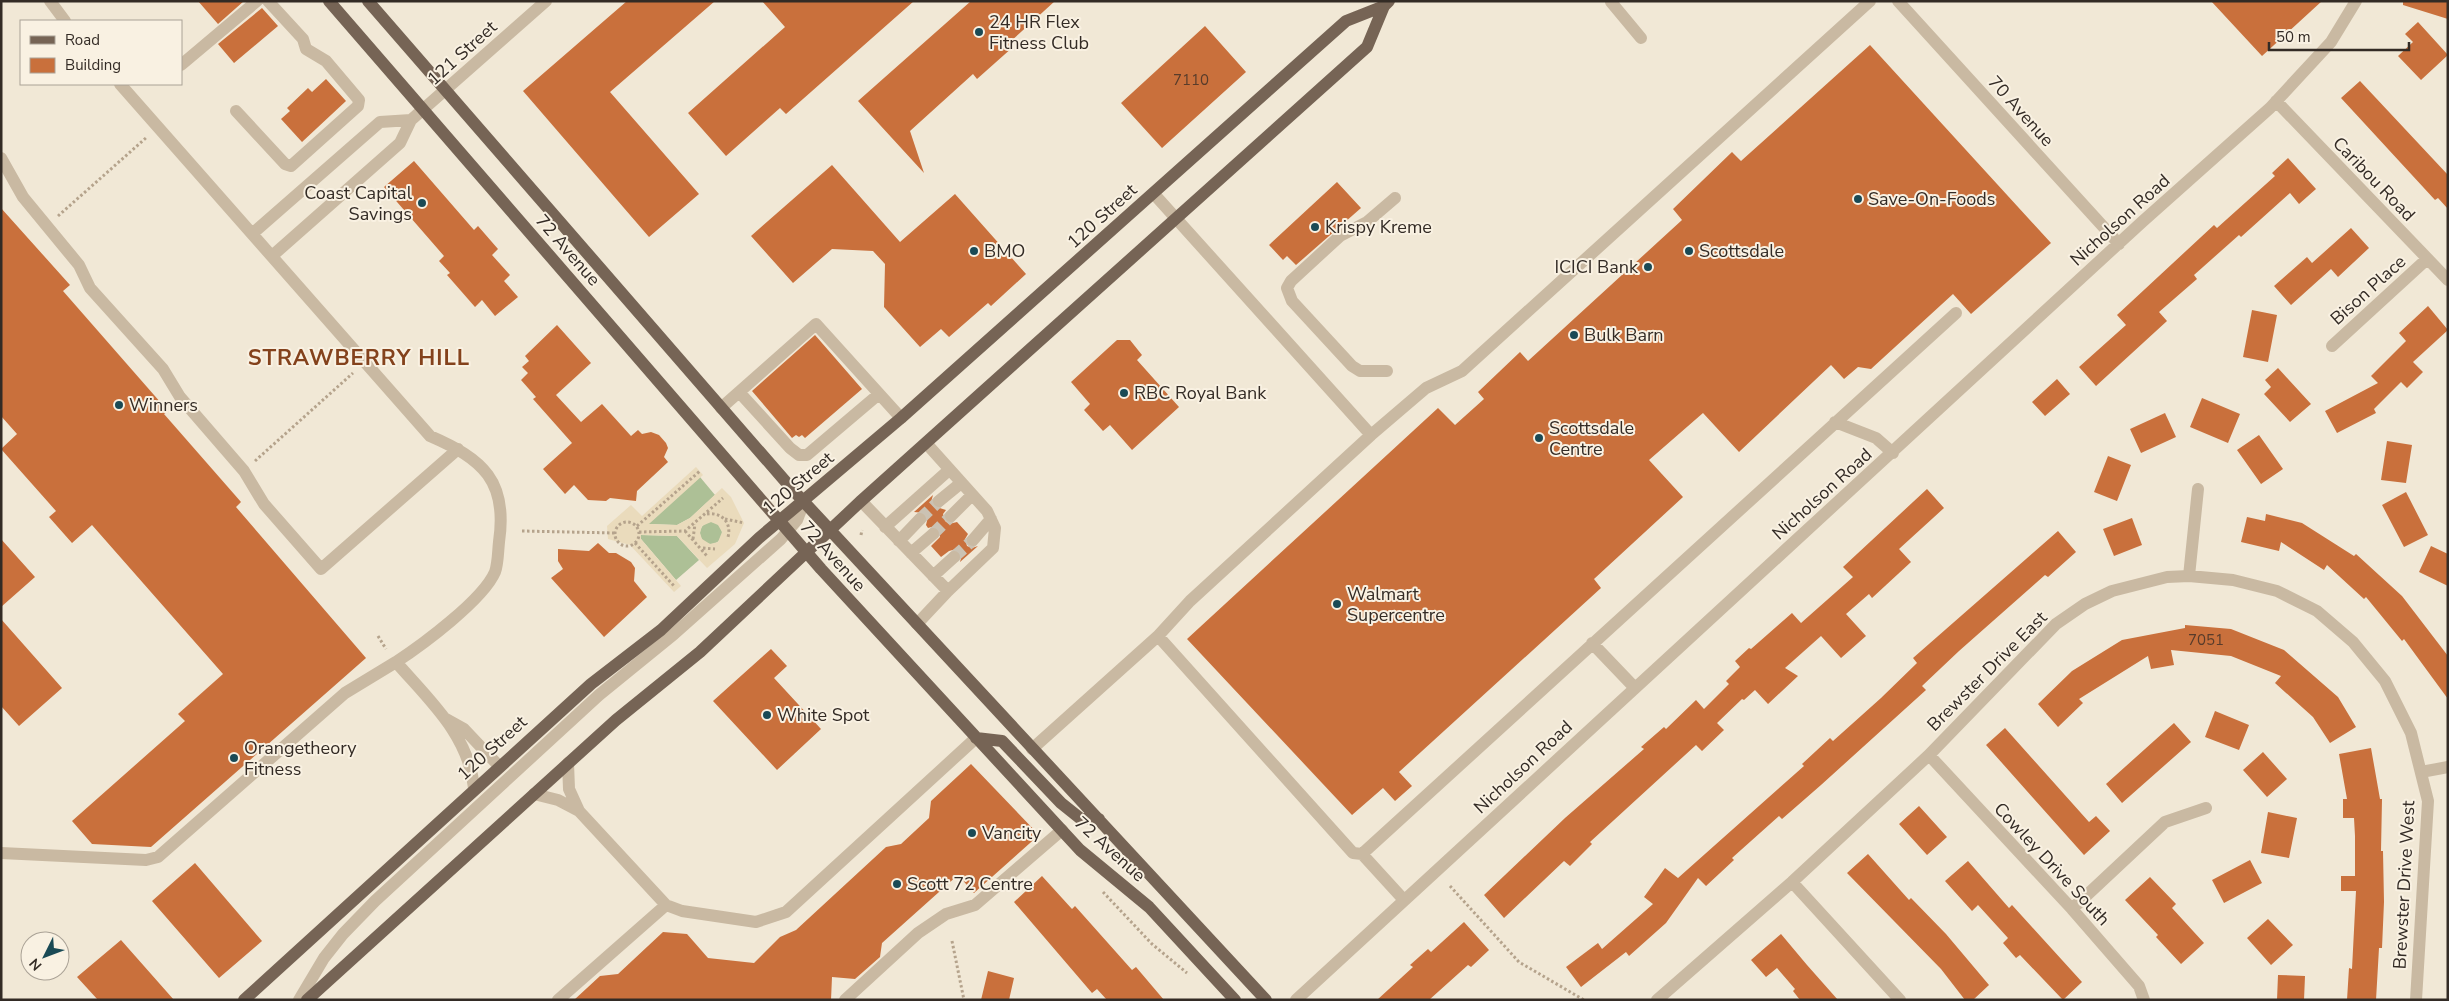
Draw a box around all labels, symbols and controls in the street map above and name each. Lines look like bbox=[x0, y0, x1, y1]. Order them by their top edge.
place label: 24 HR Flex Fitness Club bbox=[989, 10, 1089, 55]
street label: 121 Street bbox=[422, 15, 503, 91]
legend bbox=[20, 20, 182, 85]
scale bar bbox=[2269, 20, 2409, 52]
marker: 24 HR Flex Fitness Club bbox=[973, 26, 985, 38]
text: 50 m bbox=[2276, 27, 2311, 47]
text: Road bbox=[65, 30, 100, 50]
text: Building bbox=[65, 55, 121, 75]
house number: 7110 bbox=[1173, 70, 1209, 90]
street label: 70 Avenue bbox=[1983, 70, 2059, 152]
street label: Caribou Road bbox=[2327, 131, 2421, 227]
street label: Nicholson Road bbox=[2065, 169, 2175, 271]
street label: 120 Street bbox=[1062, 178, 1143, 254]
place label: Coast Capital Savings bbox=[304, 181, 413, 226]
place label: Save-On-Foods bbox=[1868, 187, 1995, 211]
marker: Save-On-Foods bbox=[1852, 193, 1864, 205]
marker: Coast Capital Savings bbox=[416, 197, 428, 209]
street label: 72 Avenue bbox=[530, 209, 606, 291]
place label: Krispy Kreme bbox=[1325, 215, 1432, 239]
marker: Krispy Kreme bbox=[1309, 221, 1321, 233]
place label: BMO bbox=[984, 239, 1025, 263]
place label: Scottsdale bbox=[1699, 239, 1784, 263]
marker: BMO bbox=[968, 245, 980, 257]
marker: Scottsdale bbox=[1683, 245, 1695, 257]
street label: Bison Place bbox=[2325, 250, 2411, 330]
place label: ICICI Bank bbox=[1554, 255, 1639, 279]
marker: ICICI Bank bbox=[1642, 261, 1654, 273]
place label: Bulk Barn bbox=[1584, 323, 1664, 347]
marker: Bulk Barn bbox=[1568, 329, 1580, 341]
district label: STRAWBERRY HILL bbox=[248, 343, 470, 373]
place label: RBC Royal Bank bbox=[1134, 381, 1267, 405]
marker: RBC Royal Bank bbox=[1118, 387, 1130, 399]
place label: Winners bbox=[129, 393, 198, 417]
marker: Winners bbox=[113, 399, 125, 411]
place label: Scottsdale Centre bbox=[1549, 416, 1634, 461]
marker: Scottsdale Centre bbox=[1533, 432, 1545, 444]
street label: Nicholson Road bbox=[1767, 443, 1877, 545]
street label: 120 Street bbox=[757, 446, 839, 520]
street label: 72 Avenue bbox=[795, 515, 871, 597]
place label: Walmart Supercentre bbox=[1347, 582, 1445, 627]
marker: Walmart Supercentre bbox=[1331, 598, 1343, 610]
street label: Brewster Drive East bbox=[1922, 605, 2053, 736]
house number: 7051 bbox=[2188, 630, 2224, 650]
place label: White Spot bbox=[777, 703, 870, 727]
marker: White Spot bbox=[761, 709, 773, 721]
street label: 120 Street bbox=[452, 710, 533, 786]
street label: Nicholson Road bbox=[1468, 715, 1578, 819]
place label: Orangetheory Fitness bbox=[244, 736, 357, 781]
marker: Orangetheory Fitness bbox=[228, 752, 240, 764]
street label: Cowley Drive South bbox=[1989, 797, 2115, 931]
street label: Brewster Drive West bbox=[2388, 799, 2420, 970]
street label: 72 Avenue bbox=[1069, 811, 1151, 887]
place label: Vancity bbox=[981, 821, 1042, 845]
marker: Vancity bbox=[966, 827, 978, 839]
place label: Scott 72 Centre bbox=[907, 872, 1033, 896]
marker: Scott 72 Centre bbox=[891, 878, 903, 890]
north arrow bbox=[20, 931, 70, 981]
text: N bbox=[25, 954, 46, 975]

